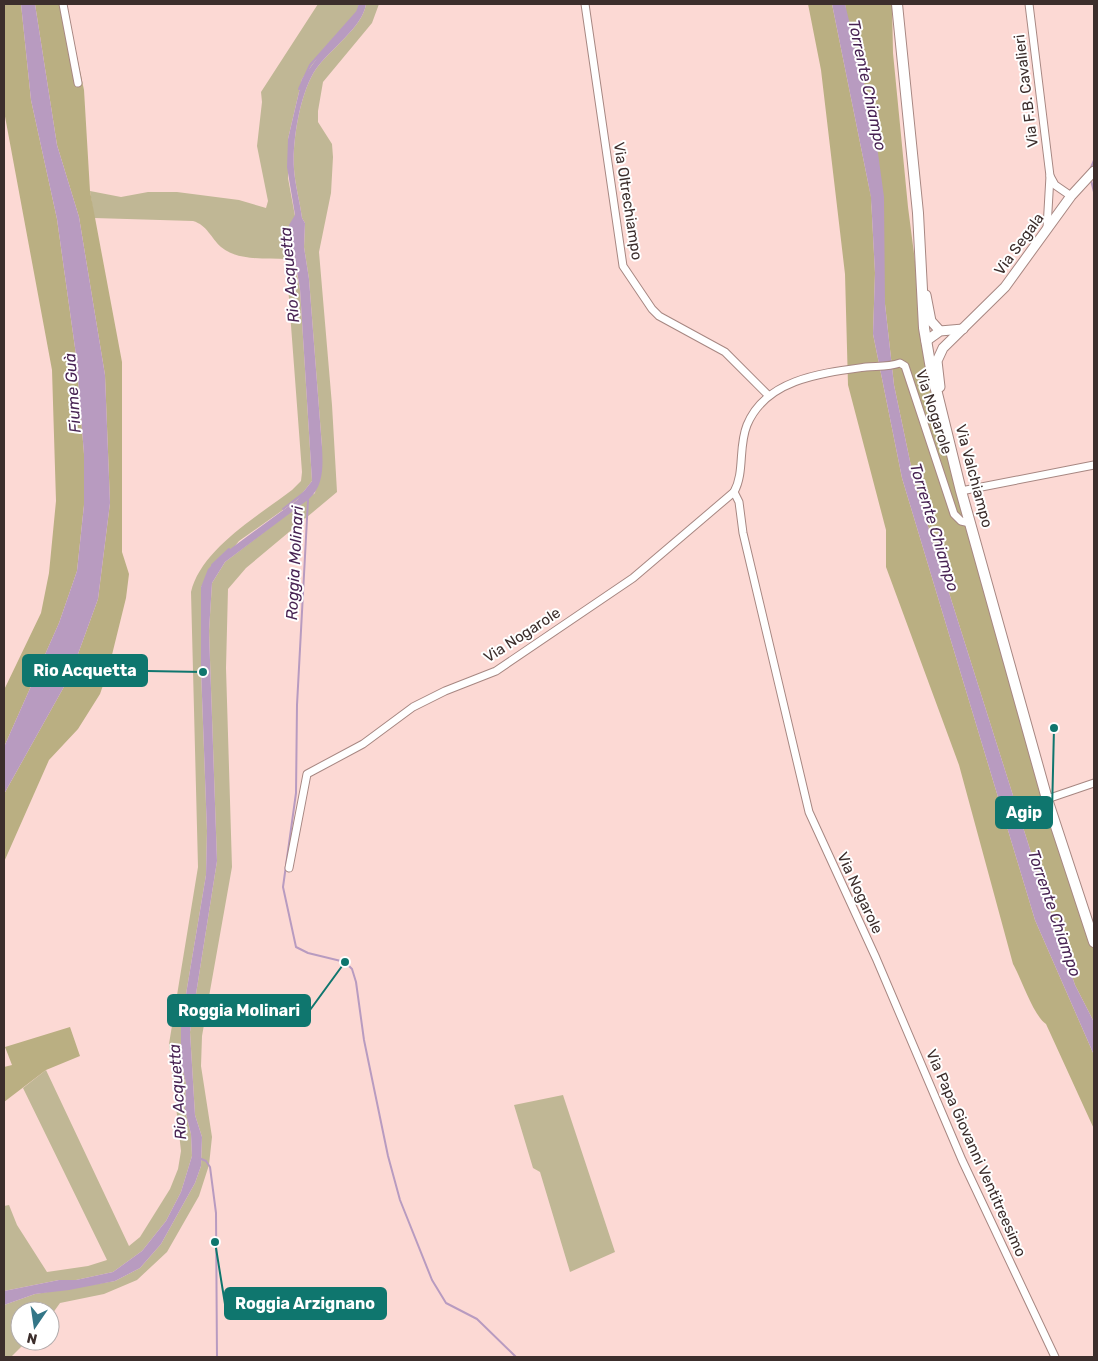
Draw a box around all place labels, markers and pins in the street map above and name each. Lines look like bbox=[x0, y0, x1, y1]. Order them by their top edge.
callout: Rio Acquetta bbox=[23, 655, 147, 686]
callout: Agip bbox=[996, 797, 1052, 828]
callout: Roggia Molinari bbox=[168, 995, 310, 1026]
callout: Roggia Arzignano bbox=[225, 1288, 386, 1319]

